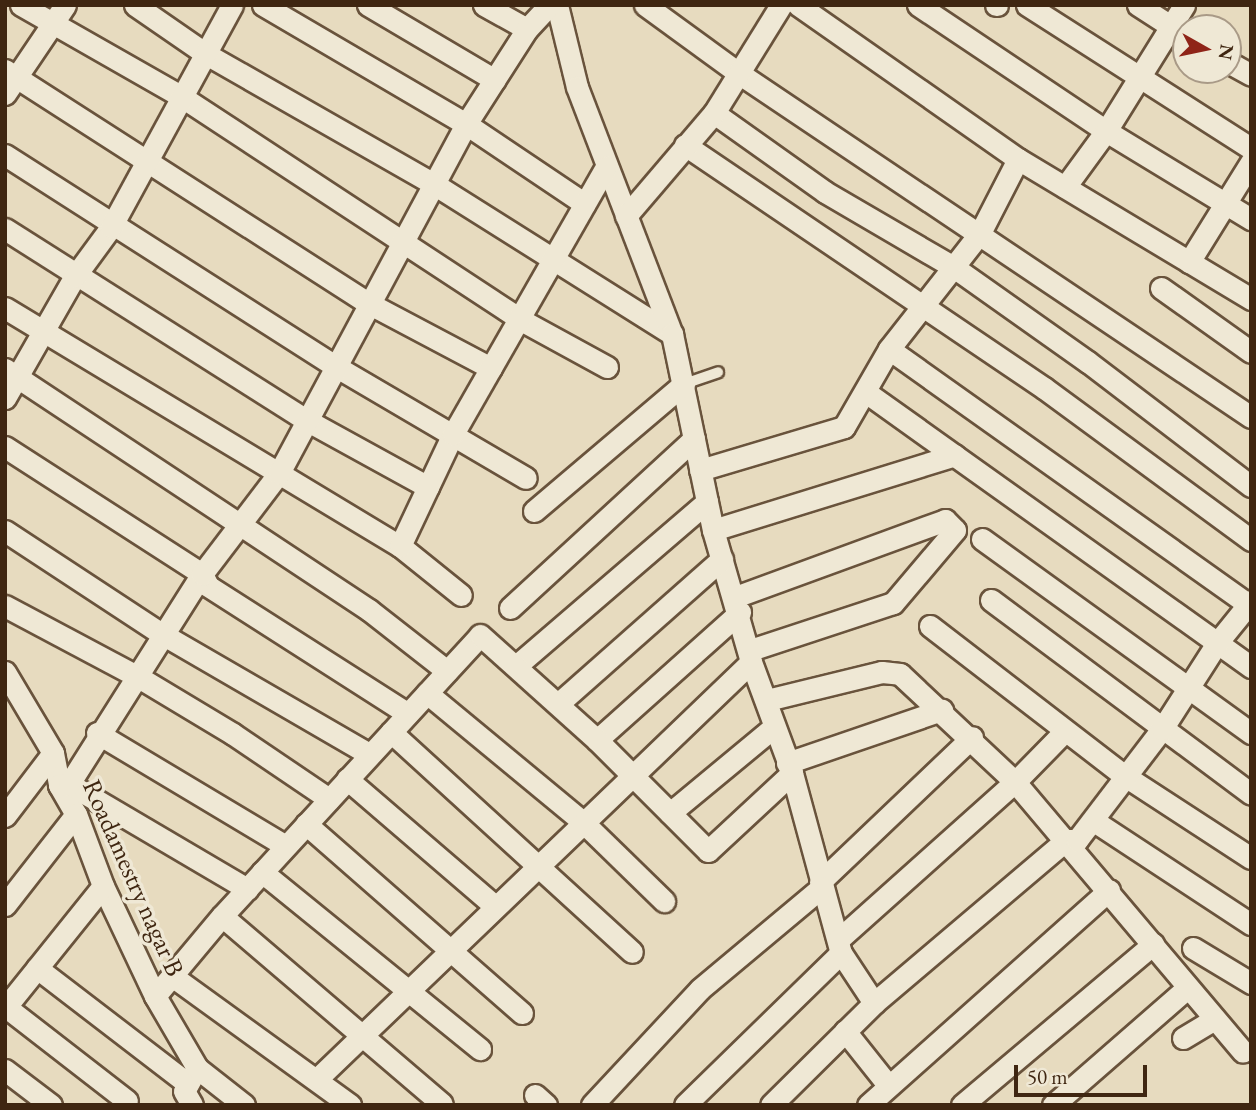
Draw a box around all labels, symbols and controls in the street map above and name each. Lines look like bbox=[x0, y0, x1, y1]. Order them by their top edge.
north arrow bbox=[1172, 14, 1242, 84]
text: N bbox=[1213, 43, 1240, 62]
street label: Roadamestry nagar B bbox=[76, 775, 190, 981]
scale bar bbox=[1018, 1050, 1151, 1094]
text: 50 m bbox=[1027, 1063, 1068, 1090]

